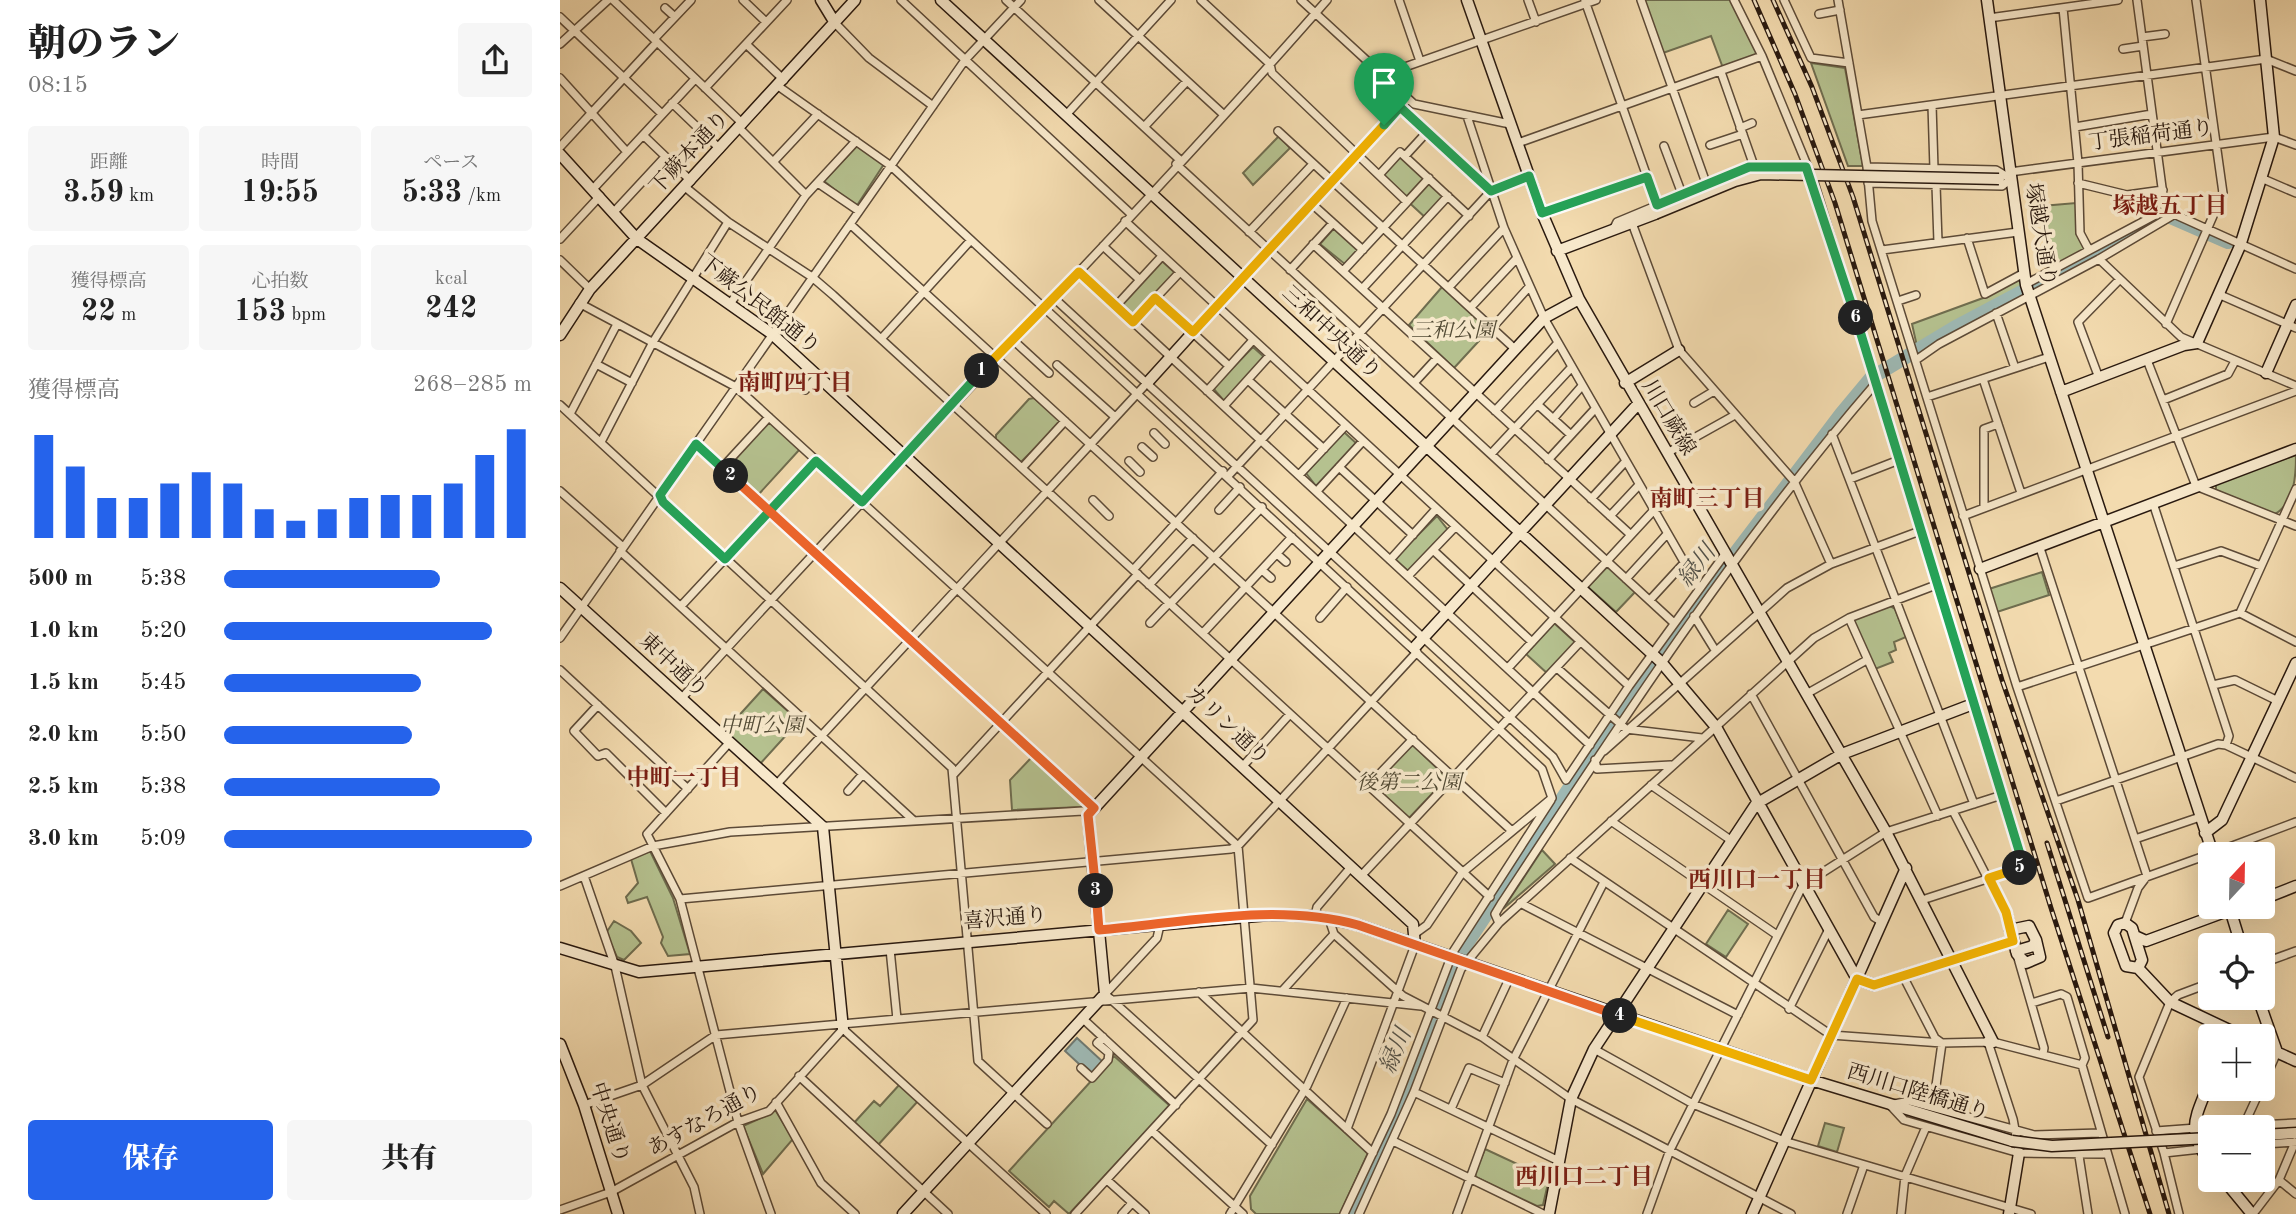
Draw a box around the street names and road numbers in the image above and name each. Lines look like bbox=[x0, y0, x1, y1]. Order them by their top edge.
street label: 下蕨本通り bbox=[645, 106, 733, 199]
street label: 丁張稲荷通り bbox=[2087, 116, 2215, 154]
street label: 塚越大通り bbox=[2021, 181, 2061, 288]
street label: 下蕨公民館通り bbox=[695, 250, 825, 359]
street label: 三和中央通り bbox=[1278, 281, 1386, 384]
street label: 川口蕨線 bbox=[1637, 376, 1700, 459]
street label: 東中通り bbox=[635, 628, 712, 702]
street label: カリン通り bbox=[1181, 681, 1274, 769]
street label: 喜沢通り bbox=[962, 903, 1048, 933]
street label: 西川口陸橋通り bbox=[1845, 1060, 1992, 1125]
street label: 中央通り bbox=[586, 1079, 634, 1166]
street label: あすなろ通り bbox=[644, 1080, 765, 1161]

